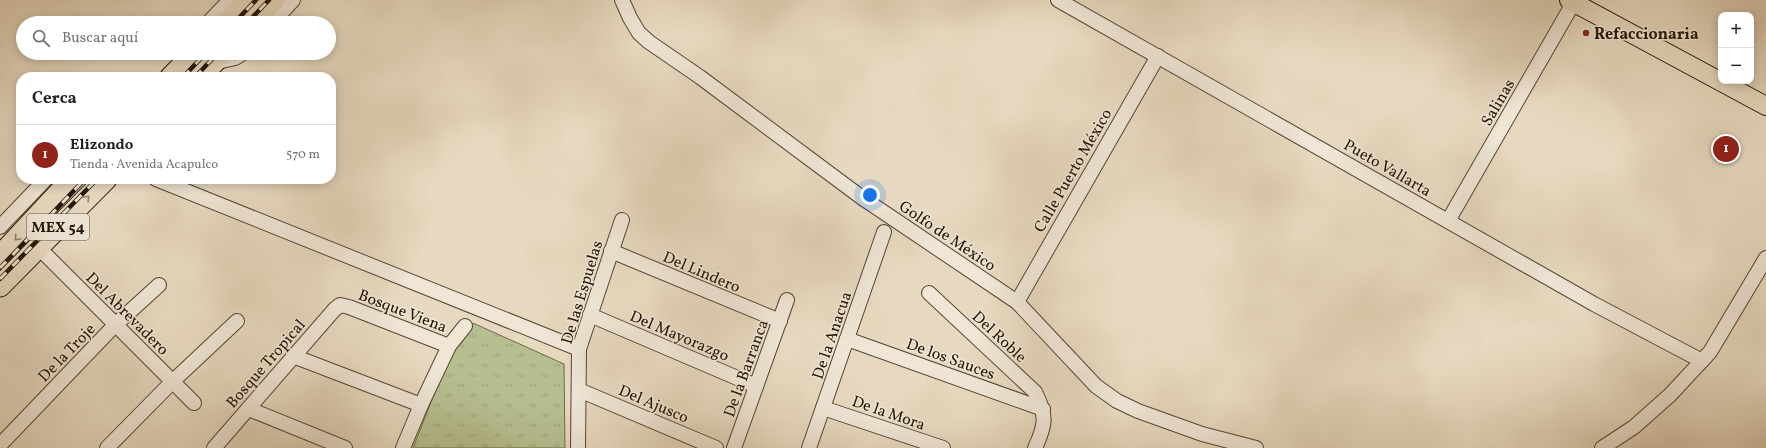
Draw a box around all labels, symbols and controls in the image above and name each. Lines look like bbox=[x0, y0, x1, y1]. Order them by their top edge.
map controls bbox=[1718, 12, 1754, 84]
button: + bbox=[1718, 12, 1754, 48]
search box bbox=[16, 16, 336, 60]
place label: Refaccionaria bbox=[1594, 24, 1699, 46]
icon: search bbox=[30, 27, 52, 49]
text: Buscar aquí bbox=[62, 28, 138, 49]
marker: Refaccionaria bbox=[1581, 28, 1591, 38]
button: − bbox=[1718, 48, 1754, 84]
street label: Salinas bbox=[1477, 75, 1521, 130]
text: Cerca bbox=[32, 87, 77, 110]
street label: Calle Puerto México bbox=[1029, 105, 1118, 237]
pin: 1 bbox=[1713, 134, 1739, 164]
text: Elizondo bbox=[70, 135, 133, 156]
street label: Pueto Vallarta bbox=[1339, 135, 1435, 203]
text: 1 bbox=[42, 146, 48, 164]
text: 570 m bbox=[286, 146, 320, 164]
text: Tienda · Avenida Acapulco bbox=[70, 156, 218, 174]
your location bbox=[860, 185, 880, 205]
one-way arrow bbox=[82, 195, 90, 202]
street label: Golfo de México bbox=[894, 196, 1000, 277]
road number: MEX 54 bbox=[27, 214, 89, 240]
one-way arrow bbox=[14, 234, 21, 241]
street label: De las Espuelas bbox=[557, 238, 609, 347]
street label: Del Lindero bbox=[659, 247, 743, 299]
street label: Del Abrevadero bbox=[80, 268, 173, 361]
street label: Bosque Viena bbox=[355, 285, 450, 339]
street label: De la Anacua bbox=[808, 289, 858, 382]
street label: Del Mayorazgo bbox=[626, 306, 732, 368]
street label: Del Roble bbox=[967, 307, 1031, 368]
street label: Bosque Tropical bbox=[222, 315, 311, 413]
street label: De la Barranca bbox=[719, 317, 775, 421]
street label: De la Troje bbox=[34, 319, 101, 388]
street label: De los Sauces bbox=[903, 334, 998, 386]
street label: Del Ajusco bbox=[615, 380, 692, 430]
street label: De la Mora bbox=[849, 391, 928, 437]

